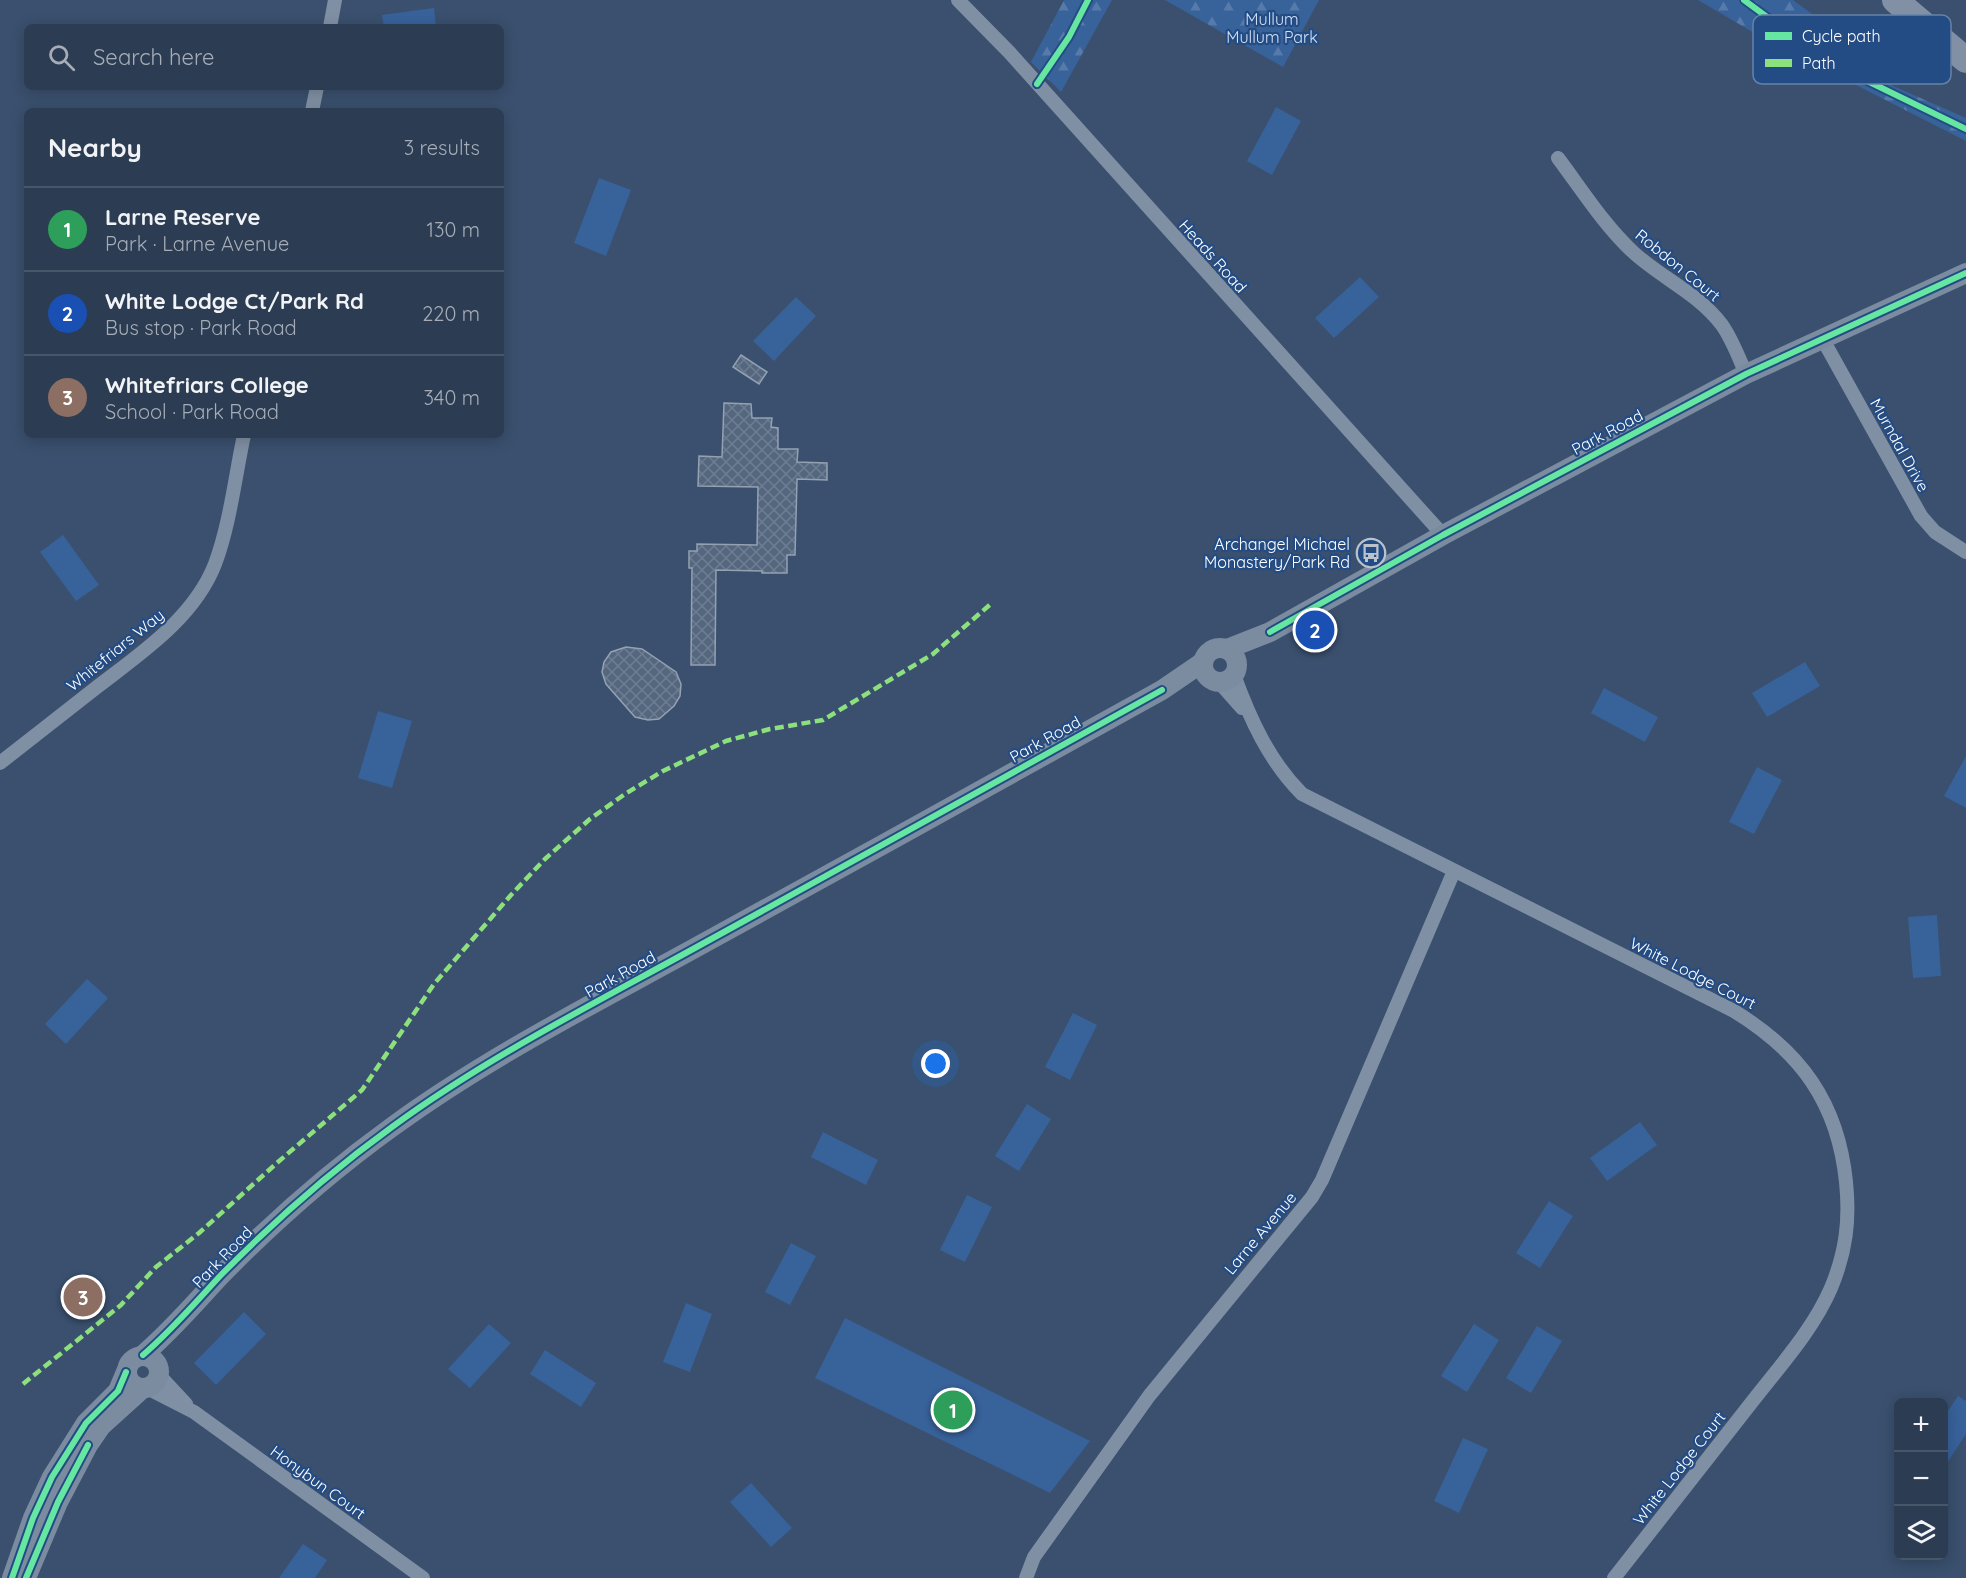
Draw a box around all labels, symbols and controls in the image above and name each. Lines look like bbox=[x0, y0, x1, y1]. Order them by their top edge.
park label: Mullum Mullum Park bbox=[1226, 9, 1318, 47]
legend bbox=[1753, 15, 1951, 84]
search box bbox=[24, 24, 504, 90]
text: Cycle path bbox=[1802, 26, 1881, 46]
icon: search bbox=[45, 41, 78, 74]
text: Search here bbox=[93, 43, 214, 71]
text: Path bbox=[1802, 53, 1836, 73]
text: Nearby bbox=[48, 131, 142, 164]
text: 3 results bbox=[404, 135, 480, 160]
text: Larne Reserve bbox=[105, 203, 260, 231]
street label: Heads Road bbox=[1175, 215, 1251, 297]
text: 1 bbox=[64, 217, 71, 242]
text: 130 m bbox=[427, 217, 480, 242]
street label: Robdon Court bbox=[1631, 225, 1725, 305]
text: Park · Larne Avenue bbox=[105, 231, 289, 256]
text: White Lodge Ct/Park Rd bbox=[105, 287, 364, 315]
text: 2 bbox=[62, 301, 73, 326]
text: 220 m bbox=[422, 301, 480, 326]
text: Bus stop · Park Road bbox=[105, 315, 297, 340]
text: Whitefriars College bbox=[105, 371, 309, 399]
text: 3 bbox=[62, 385, 73, 410]
text: 340 m bbox=[423, 385, 480, 410]
street label: Murndal Drive bbox=[1866, 395, 1934, 495]
text: School · Park Road bbox=[105, 399, 279, 424]
street label: Park Road bbox=[1568, 405, 1646, 459]
place label: Archangel Michael Monastery/Park Rd bbox=[1204, 534, 1350, 572]
bus stop icon: Archangel Michael Monastery/Park Rd bbox=[1355, 537, 1387, 569]
street label: Whitefriars Way bbox=[62, 605, 168, 695]
pin: 2 bbox=[1296, 608, 1334, 652]
street label: Park Road bbox=[1006, 711, 1084, 767]
street label: White Lodge Court bbox=[1627, 933, 1759, 1013]
street label: Park Road bbox=[581, 946, 659, 1002]
your location bbox=[921, 1049, 950, 1078]
street label: Larne Avenue bbox=[1220, 1188, 1300, 1278]
street label: Park Road bbox=[188, 1222, 256, 1292]
pin: 3 bbox=[64, 1274, 103, 1320]
pin: 1 bbox=[934, 1388, 972, 1432]
map controls bbox=[1894, 1398, 1948, 1560]
button: + bbox=[1894, 1398, 1948, 1452]
street label: White Lodge Court bbox=[1628, 1407, 1730, 1529]
street label: Honybun Court bbox=[267, 1441, 369, 1523]
button: − bbox=[1894, 1452, 1948, 1506]
button: layers bbox=[1894, 1506, 1948, 1560]

